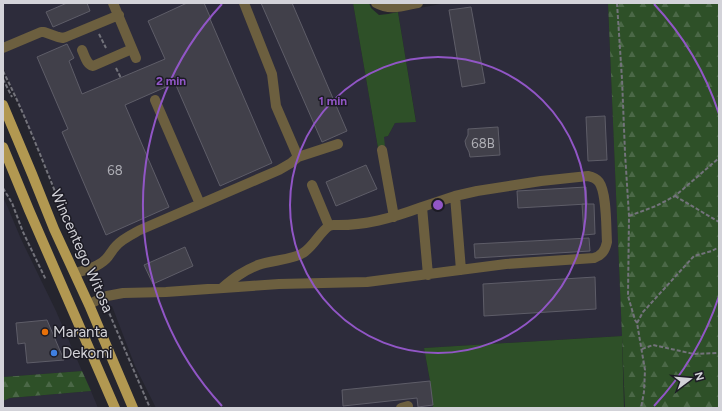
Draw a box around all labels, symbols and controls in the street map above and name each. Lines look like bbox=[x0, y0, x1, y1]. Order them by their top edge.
text: 2 min bbox=[156, 74, 186, 88]
text: 1 min bbox=[319, 94, 347, 108]
house number: 68B bbox=[471, 136, 495, 151]
house number: 68 bbox=[107, 163, 123, 178]
street label: Wincentego Witosa bbox=[47, 187, 117, 315]
centre of rings bbox=[431, 198, 445, 212]
place label: Maranta bbox=[53, 323, 108, 341]
marker: Maranta bbox=[40, 327, 50, 337]
place label: Dekomi bbox=[62, 344, 113, 362]
marker: Dekomi bbox=[49, 348, 59, 358]
north arrow bbox=[670, 359, 710, 399]
text: N bbox=[692, 370, 707, 382]

